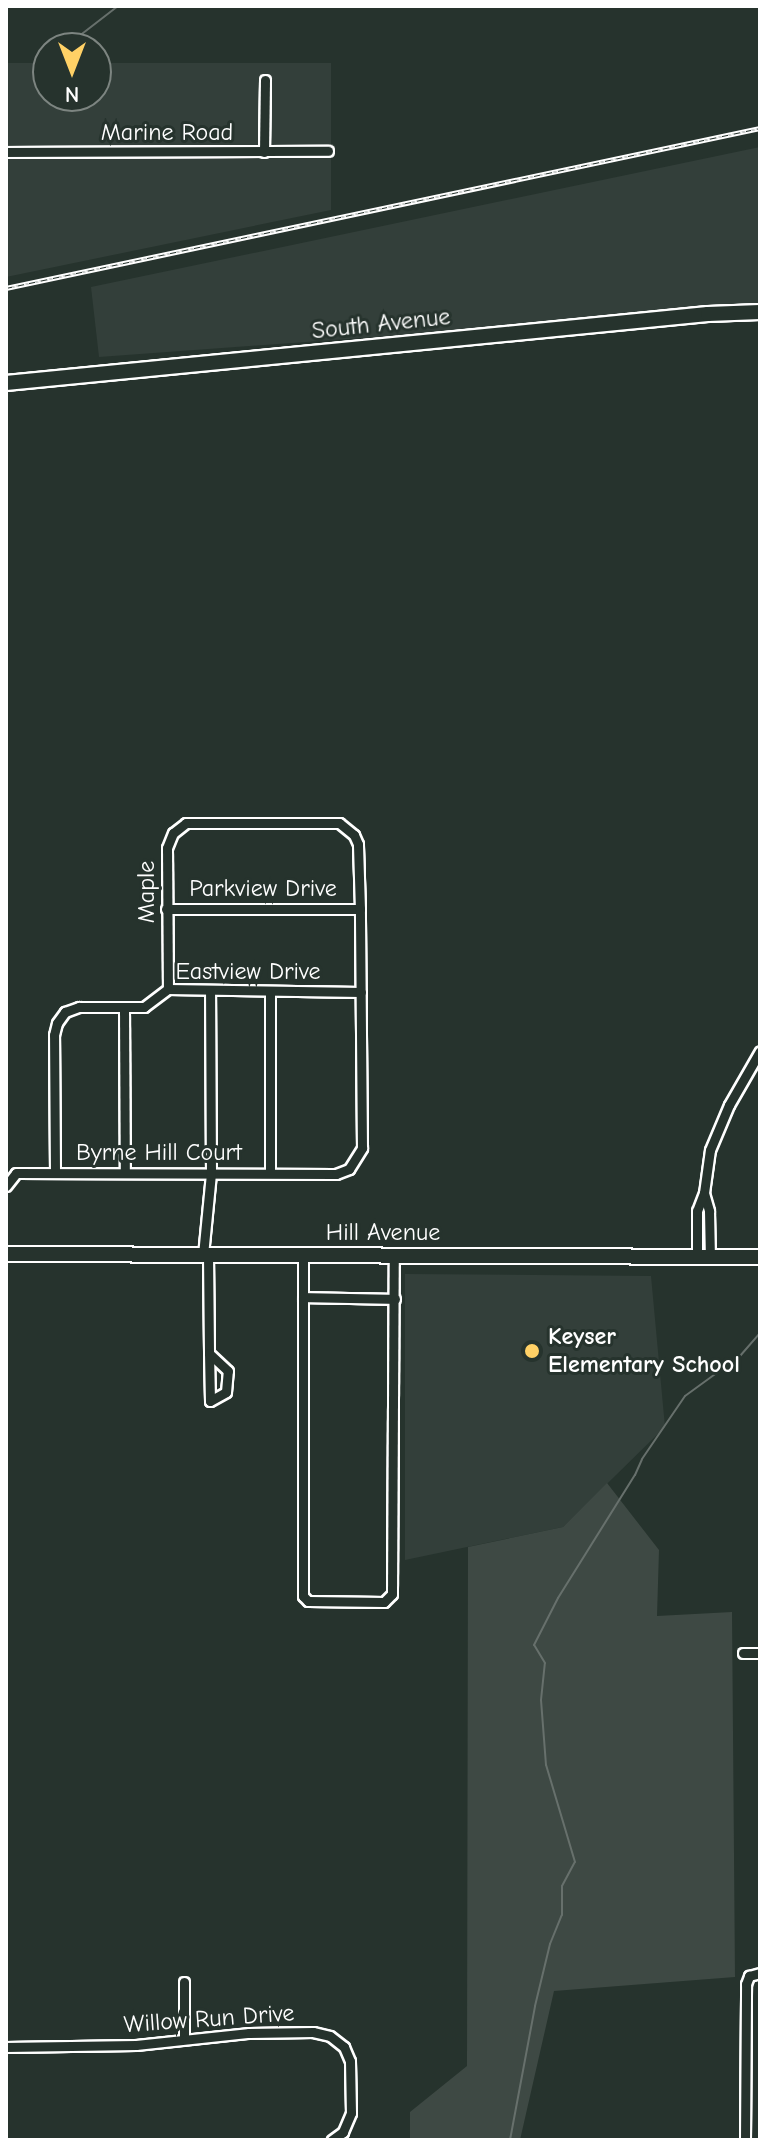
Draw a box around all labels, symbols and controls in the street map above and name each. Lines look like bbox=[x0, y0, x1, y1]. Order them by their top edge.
north arrow bbox=[32, 32, 112, 112]
text: N bbox=[65, 81, 79, 107]
street label: Marine Road bbox=[101, 119, 233, 147]
street label: South Avenue bbox=[310, 302, 452, 346]
street label: Maple bbox=[133, 861, 161, 923]
street label: Parkview Drive bbox=[189, 875, 337, 903]
street label: Eastview Drive bbox=[175, 958, 321, 986]
street label: Byrne Hill Court bbox=[76, 1139, 242, 1167]
street label: Hill Avenue bbox=[326, 1219, 440, 1247]
place label: Keyser Elementary School bbox=[548, 1323, 740, 1379]
marker: Keyser Elementary School bbox=[523, 1342, 541, 1360]
street label: Willow Run Drive bbox=[123, 1999, 295, 2039]

